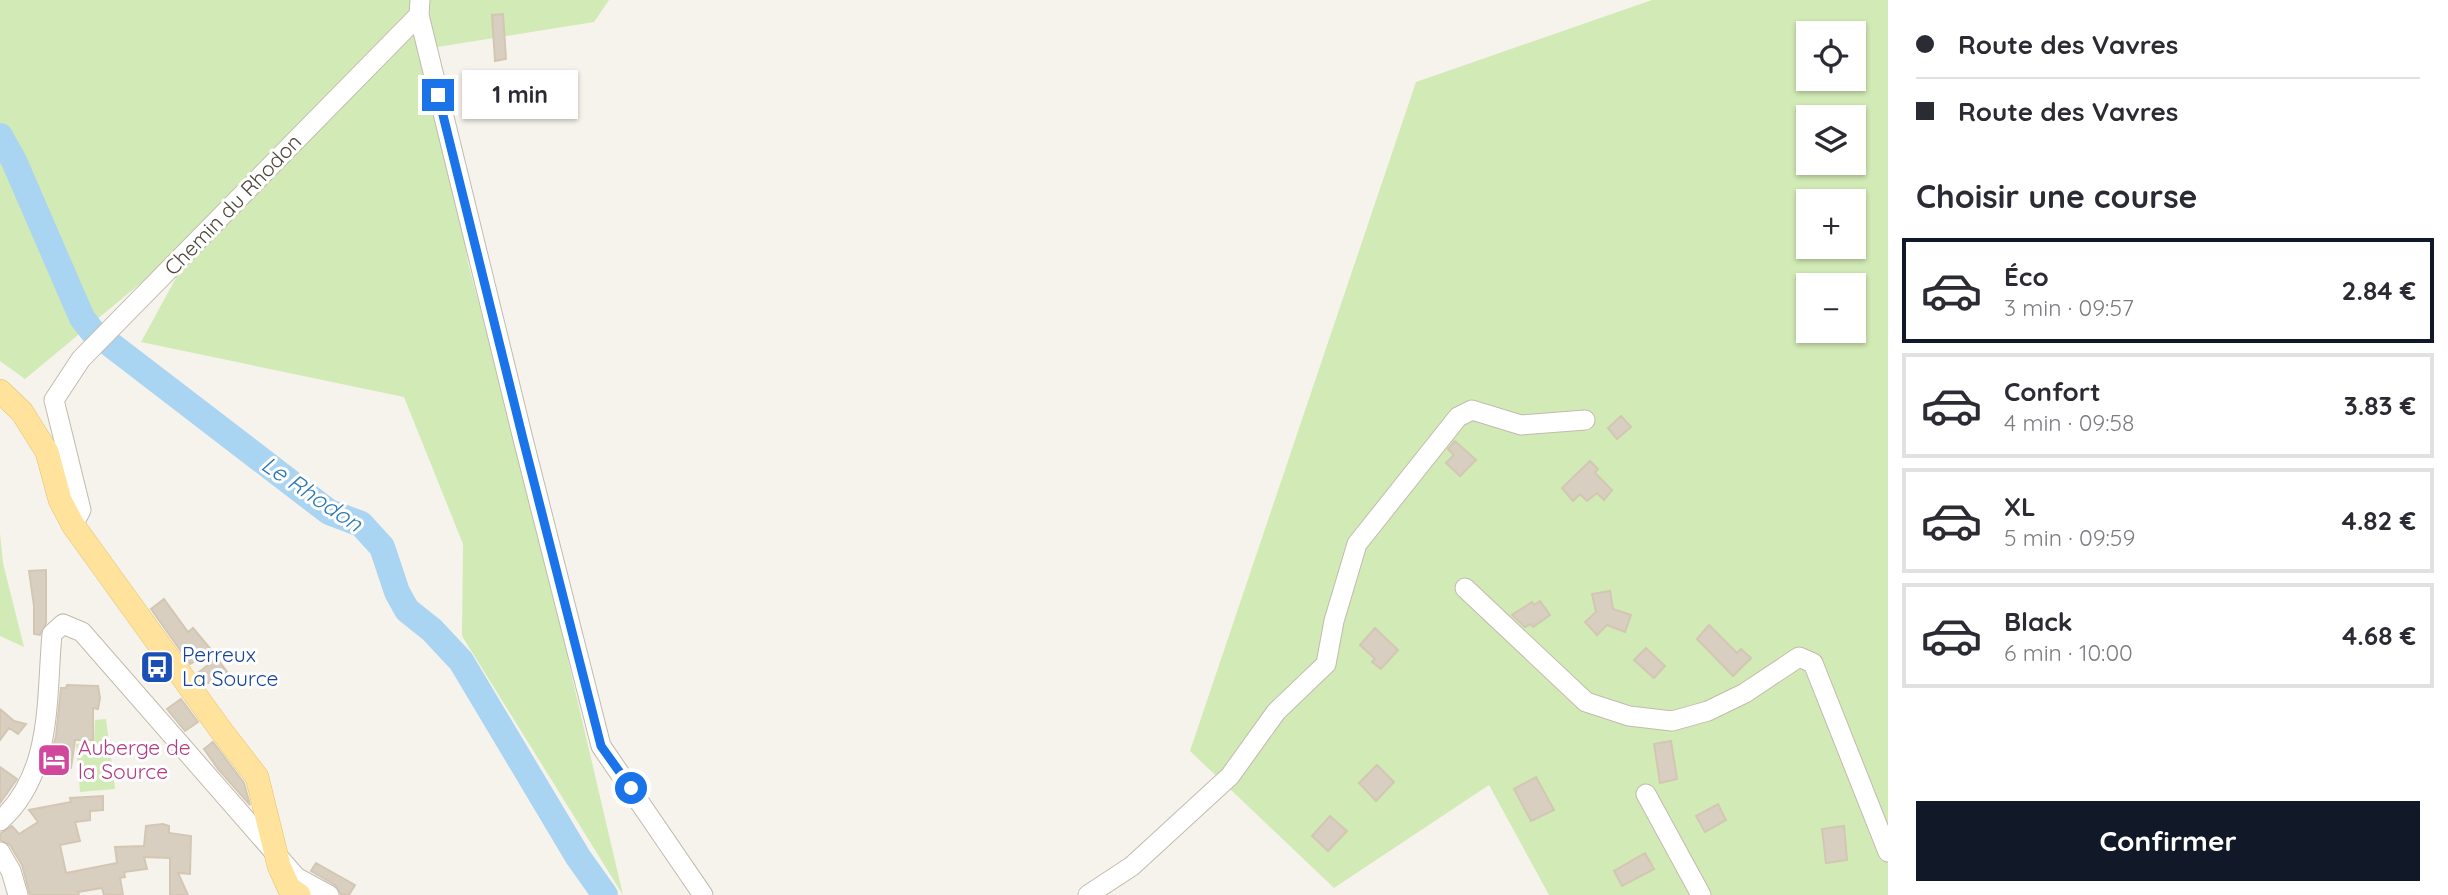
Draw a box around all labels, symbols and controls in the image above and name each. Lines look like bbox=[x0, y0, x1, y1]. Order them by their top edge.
map controls bbox=[1796, 21, 1866, 343]
button: locate bbox=[1796, 21, 1866, 91]
text: Route des Vavres bbox=[1958, 28, 2178, 61]
callout: 1 min bbox=[462, 70, 578, 119]
route end bbox=[422, 79, 454, 111]
text: 1 min bbox=[492, 80, 548, 109]
text: Route des Vavres bbox=[1958, 95, 2178, 128]
button: layers bbox=[1796, 105, 1866, 175]
street label: Chemin du Rhodon bbox=[158, 128, 306, 280]
text: Choisir une course bbox=[1916, 176, 2197, 216]
button: + bbox=[1796, 189, 1866, 259]
icon: car bbox=[1920, 259, 1983, 322]
text: Éco bbox=[2004, 260, 2049, 293]
button: − bbox=[1796, 273, 1866, 343]
text: 2.84 € bbox=[2342, 274, 2416, 307]
text: 3 min · 09:57 bbox=[2004, 293, 2134, 322]
icon: car bbox=[1920, 374, 1983, 437]
text: Confort bbox=[2004, 375, 2101, 408]
text: 3.83 € bbox=[2344, 389, 2416, 422]
text: 4 min · 09:58 bbox=[2004, 408, 2134, 437]
water label: Le Rhodon bbox=[256, 449, 369, 538]
icon: car bbox=[1920, 489, 1983, 552]
text: XL bbox=[2004, 490, 2036, 523]
text: 4.82 € bbox=[2342, 504, 2416, 537]
text: 5 min · 09:59 bbox=[2004, 523, 2135, 552]
icon: car bbox=[1920, 604, 1983, 667]
text: Black bbox=[2004, 605, 2073, 638]
text: 4.68 € bbox=[2342, 619, 2416, 652]
text: 6 min · 10:00 bbox=[2004, 638, 2133, 667]
place label: Perreux La Source bbox=[182, 641, 278, 691]
bus stop icon: Perreux La Source bbox=[138, 648, 176, 686]
place label: Auberge de la Source bbox=[78, 734, 191, 784]
hotel icon: Auberge de la Source bbox=[35, 741, 73, 779]
route start bbox=[615, 772, 647, 804]
button: Confirmer bbox=[1916, 801, 2420, 881]

